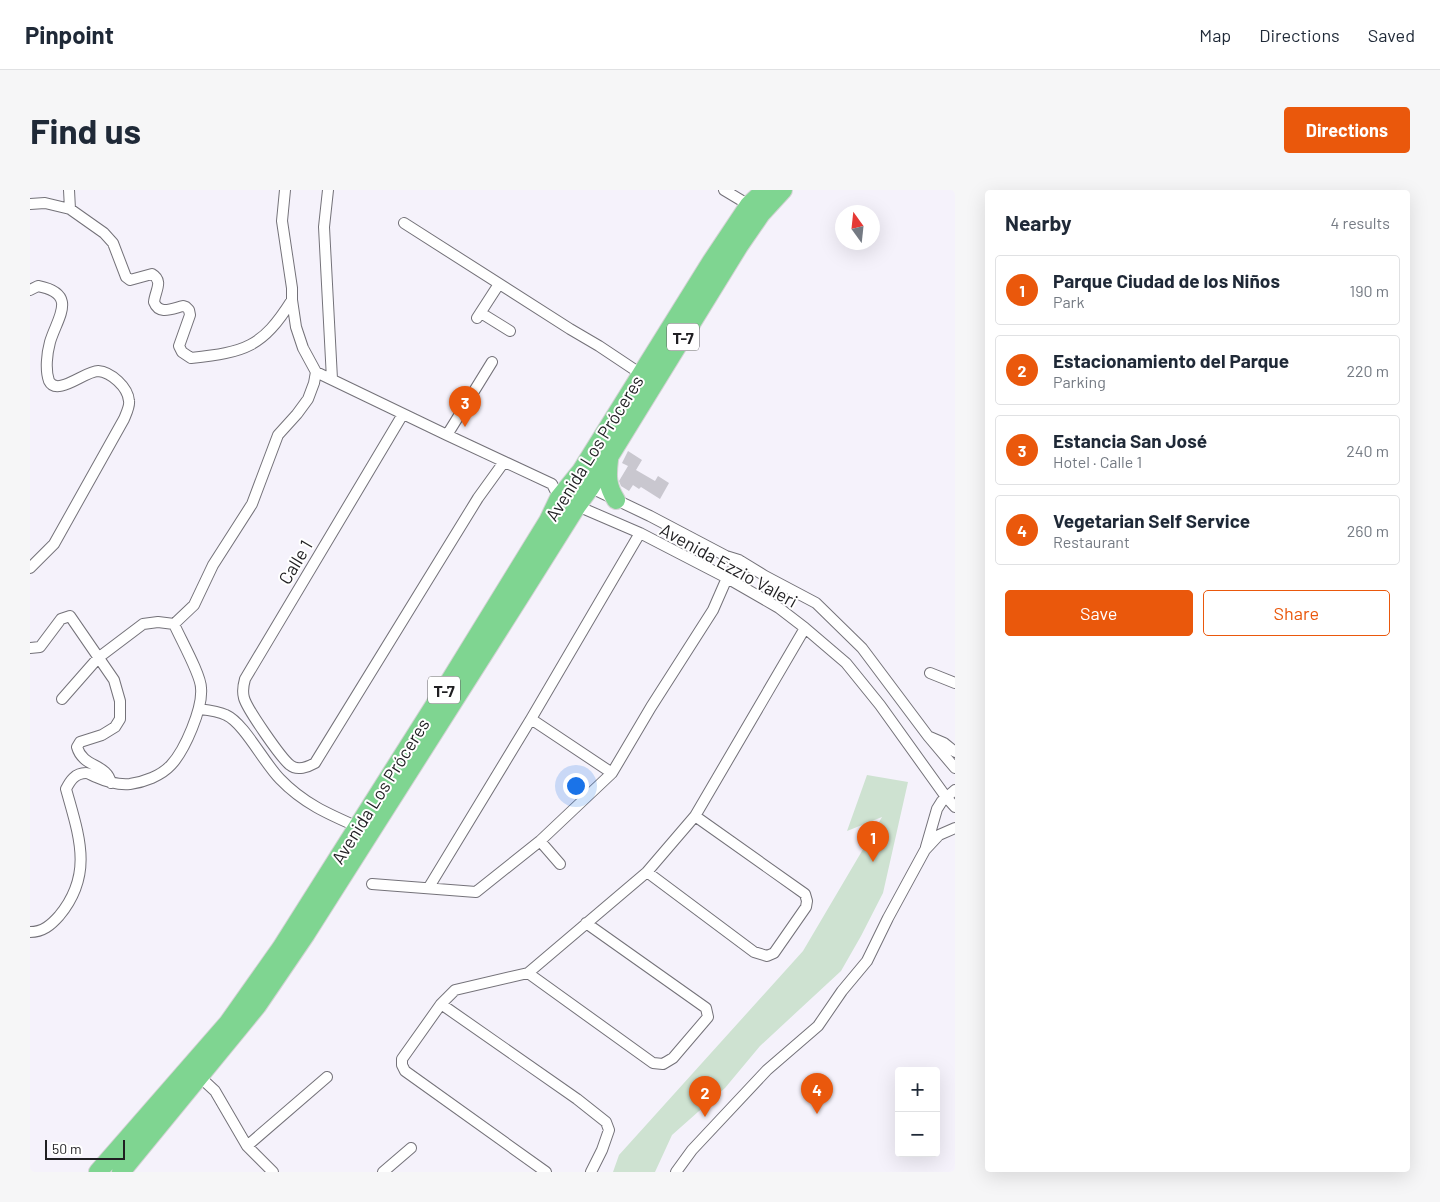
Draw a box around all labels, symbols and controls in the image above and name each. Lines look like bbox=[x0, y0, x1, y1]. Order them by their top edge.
text: Pinpoint bbox=[25, 20, 114, 49]
text: Map bbox=[1199, 24, 1231, 46]
text: Directions bbox=[1259, 24, 1340, 46]
text: Saved bbox=[1368, 24, 1415, 46]
button: Directions bbox=[1284, 107, 1410, 153]
text: Find us bbox=[30, 109, 141, 151]
north arrow bbox=[835, 205, 880, 250]
text: Nearby bbox=[1005, 210, 1071, 235]
text: 4 results bbox=[1330, 213, 1390, 232]
text: Parque Ciudad de los Niños bbox=[1053, 269, 1280, 292]
text: 1 bbox=[1019, 281, 1025, 300]
text: 190 m bbox=[1350, 281, 1389, 300]
text: Park bbox=[1053, 292, 1084, 311]
road number: T-7 bbox=[667, 324, 699, 350]
text: Estacionamiento del Parque bbox=[1053, 349, 1289, 372]
text: 2 bbox=[1018, 361, 1026, 380]
text: 220 m bbox=[1346, 361, 1389, 380]
street label: Avenida Los Próceres bbox=[540, 371, 648, 525]
text: Parking bbox=[1053, 372, 1106, 391]
pin: 3 bbox=[449, 386, 481, 427]
text: Estancia San José bbox=[1053, 429, 1207, 452]
text: 3 bbox=[1018, 441, 1026, 460]
text: 240 m bbox=[1346, 441, 1389, 460]
text: Hotel · Calle 1 bbox=[1053, 452, 1142, 471]
text: Vegetarian Self Service bbox=[1053, 509, 1250, 532]
street label: Avenida Ezzio Valeri bbox=[656, 518, 802, 612]
text: 4 bbox=[1017, 521, 1027, 540]
text: 260 m bbox=[1347, 521, 1389, 540]
text: Restaurant bbox=[1053, 532, 1130, 551]
street label: Calle 1 bbox=[273, 536, 317, 588]
button: Save bbox=[1005, 590, 1193, 636]
button: Share bbox=[1203, 590, 1390, 636]
road number: T-7 bbox=[428, 676, 460, 704]
street label: Avenida Los Próceres bbox=[326, 714, 434, 868]
your location bbox=[563, 773, 589, 799]
pin: 1 bbox=[857, 821, 889, 862]
map controls bbox=[895, 1067, 940, 1157]
button: + bbox=[895, 1067, 940, 1112]
pin: 4 bbox=[801, 1073, 833, 1114]
pin: 2 bbox=[689, 1076, 721, 1117]
button: − bbox=[895, 1112, 940, 1157]
scale bar bbox=[45, 1137, 125, 1160]
text: 50 m bbox=[52, 1140, 81, 1157]

